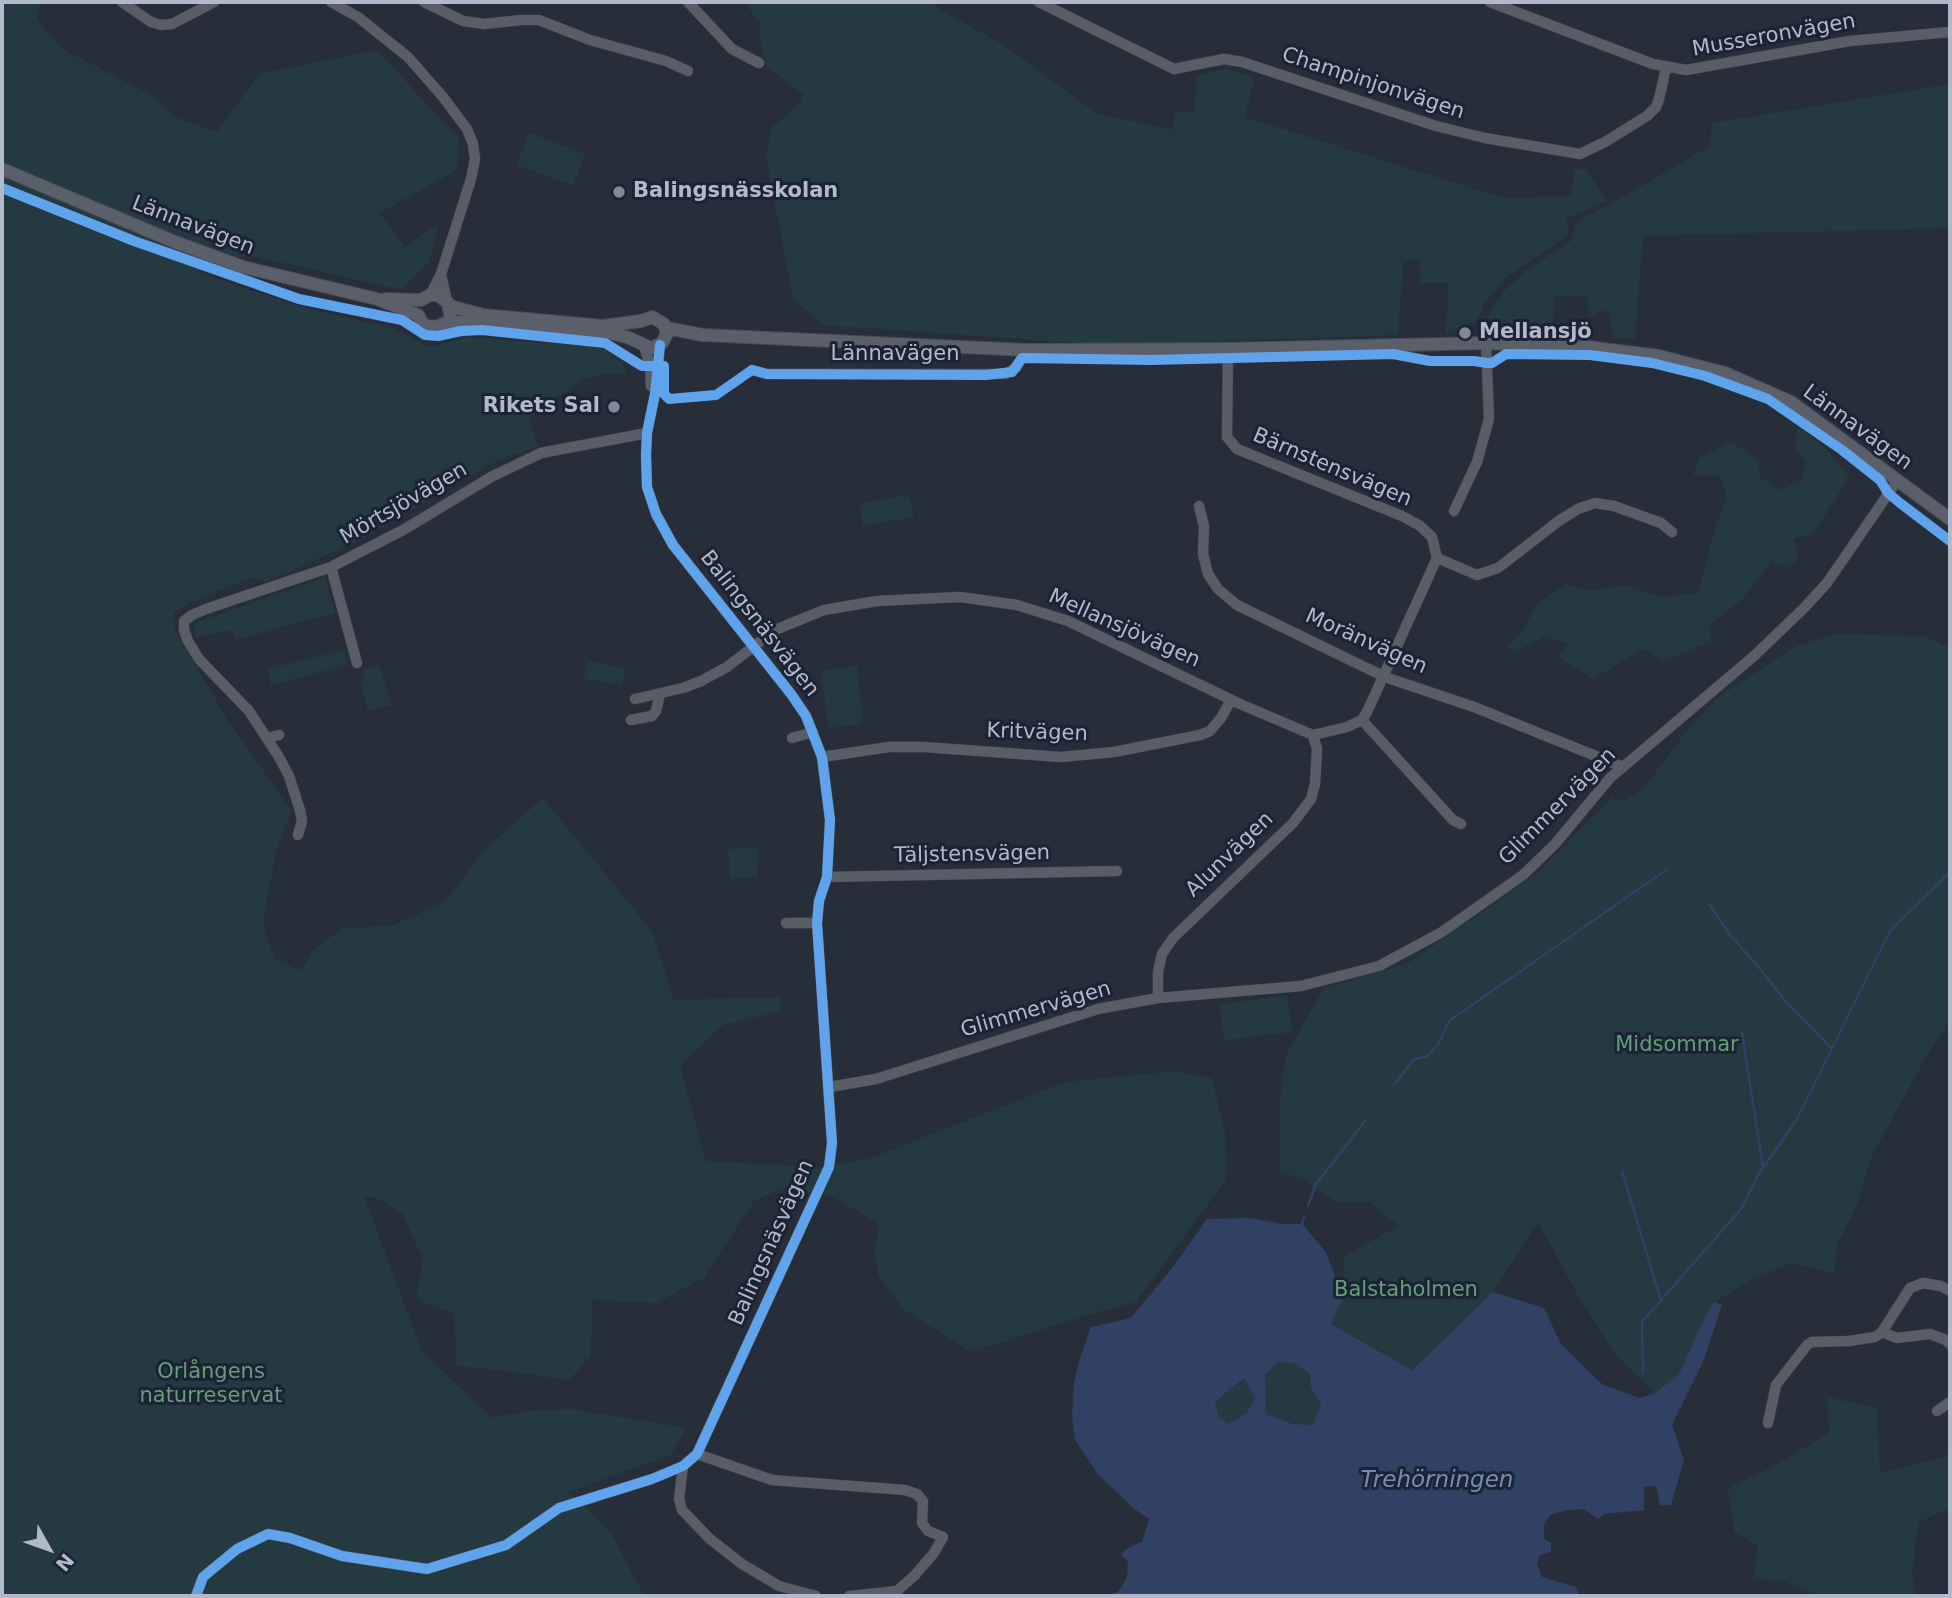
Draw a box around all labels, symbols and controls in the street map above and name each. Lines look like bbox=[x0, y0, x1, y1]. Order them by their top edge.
street label: Musseronvägen bbox=[1690, 9, 1858, 63]
street label: Champinjonvägen bbox=[1278, 43, 1468, 125]
place label: Balingsnässkolan bbox=[633, 179, 838, 205]
marker: Balingsnässkolan bbox=[611, 184, 627, 200]
street label: Lännavägen bbox=[128, 191, 258, 261]
place label: Mellansjö bbox=[1479, 320, 1592, 346]
marker: Mellansjö bbox=[1457, 325, 1473, 341]
street label: Lännavägen bbox=[831, 342, 959, 368]
street label: Lännavägen bbox=[1797, 380, 1917, 476]
place label: Rikets Sal bbox=[483, 394, 600, 420]
marker: Rikets Sal bbox=[606, 399, 622, 415]
street label: Bärnstensvägen bbox=[1249, 423, 1415, 513]
street label: Mörtsjövägen bbox=[336, 458, 472, 550]
street label: Balingsnäsvägen bbox=[694, 546, 824, 702]
street label: Mellansjövägen bbox=[1044, 584, 1204, 674]
street label: Moränvägen bbox=[1301, 604, 1431, 680]
street label: Kritvägen bbox=[986, 719, 1088, 747]
street label: Glimmervägen bbox=[1494, 743, 1622, 871]
street label: Alunvägen bbox=[1181, 807, 1279, 903]
street label: Täljstensvägen bbox=[894, 841, 1050, 869]
street label: Glimmervägen bbox=[958, 976, 1114, 1044]
park label: Midsommar bbox=[1615, 1033, 1739, 1059]
street label: Balingsnäsvägen bbox=[724, 1156, 820, 1330]
park label: Balstaholmen bbox=[1334, 1278, 1478, 1304]
park label: Orlångens naturreservat bbox=[139, 1360, 283, 1410]
water label: Trehörningen bbox=[1361, 1467, 1513, 1495]
north arrow bbox=[14, 1514, 84, 1584]
text: N bbox=[52, 1549, 79, 1576]

